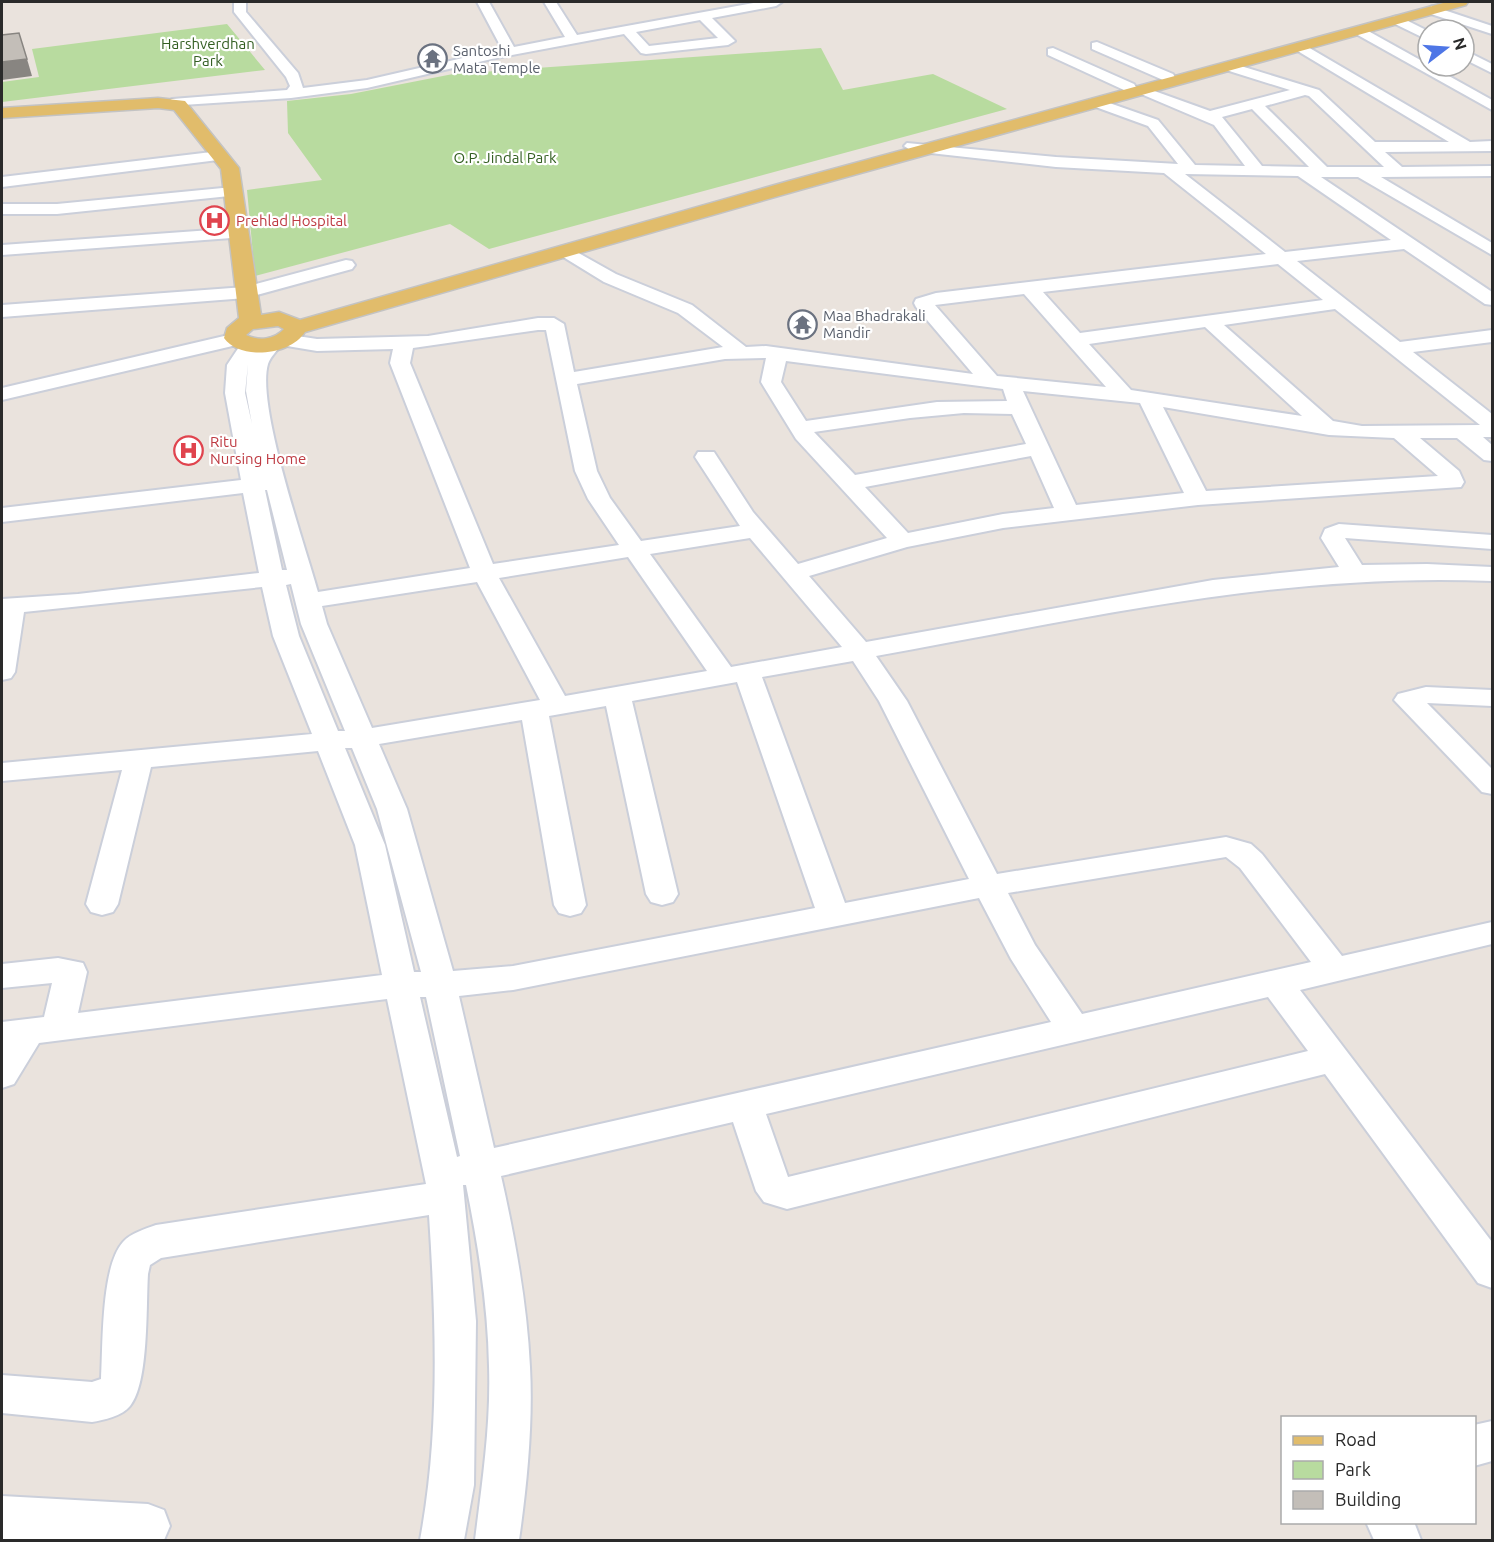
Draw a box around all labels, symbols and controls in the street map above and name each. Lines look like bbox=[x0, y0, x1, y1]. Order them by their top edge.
north arrow bbox=[1416, 18, 1476, 78]
park label: Harshverdhan Park bbox=[161, 35, 255, 69]
text: N bbox=[1450, 35, 1471, 52]
place label: Santoshi Mata Temple bbox=[453, 42, 541, 76]
temple icon: Santoshi Mata Temple bbox=[416, 43, 448, 75]
park label: O.P. Jindal Park bbox=[453, 149, 557, 166]
hospital icon: Prehlad Hospital bbox=[199, 204, 231, 236]
place label: Prehlad Hospital bbox=[236, 212, 347, 229]
place label: Maa Bhadrakali Mandir bbox=[823, 307, 926, 341]
temple icon: Maa Bhadrakali Mandir bbox=[786, 308, 818, 340]
place label: Ritu Nursing Home bbox=[210, 433, 306, 467]
hospital icon: Ritu Nursing Home bbox=[173, 434, 205, 466]
legend bbox=[1281, 1416, 1476, 1524]
text: Road bbox=[1335, 1429, 1377, 1449]
text: Park bbox=[1335, 1459, 1371, 1479]
text: Building bbox=[1335, 1489, 1401, 1509]

